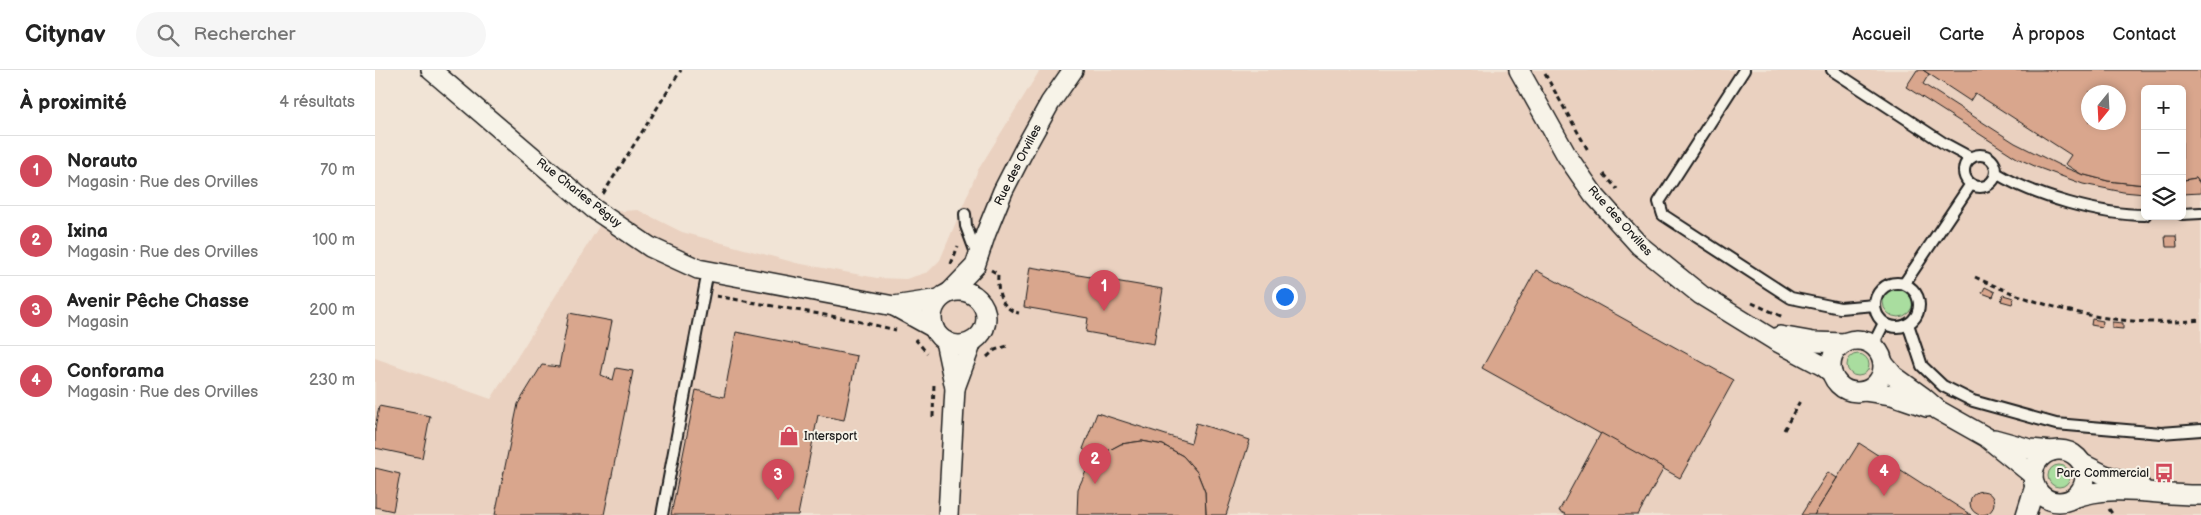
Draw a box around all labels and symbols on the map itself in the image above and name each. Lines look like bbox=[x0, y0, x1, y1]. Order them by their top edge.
north arrow bbox=[2081, 85, 2126, 130]
street label: Rue des Orvilles bbox=[991, 122, 1045, 208]
street label: Rue Charles Péguy bbox=[533, 155, 625, 231]
street label: Rue des Orvilles bbox=[1585, 183, 1655, 259]
pin: 1 bbox=[1088, 270, 1120, 311]
your location bbox=[1272, 284, 1298, 310]
shop icon: Intersport bbox=[778, 425, 800, 447]
place label: Intersport bbox=[804, 429, 857, 444]
pin: 2 bbox=[1079, 443, 1111, 484]
pin: 4 bbox=[1868, 455, 1900, 496]
pin: 3 bbox=[762, 459, 794, 500]
bus stop icon: Parc Commercial bbox=[2153, 462, 2175, 484]
place label: Parc Commercial bbox=[2056, 466, 2149, 481]

